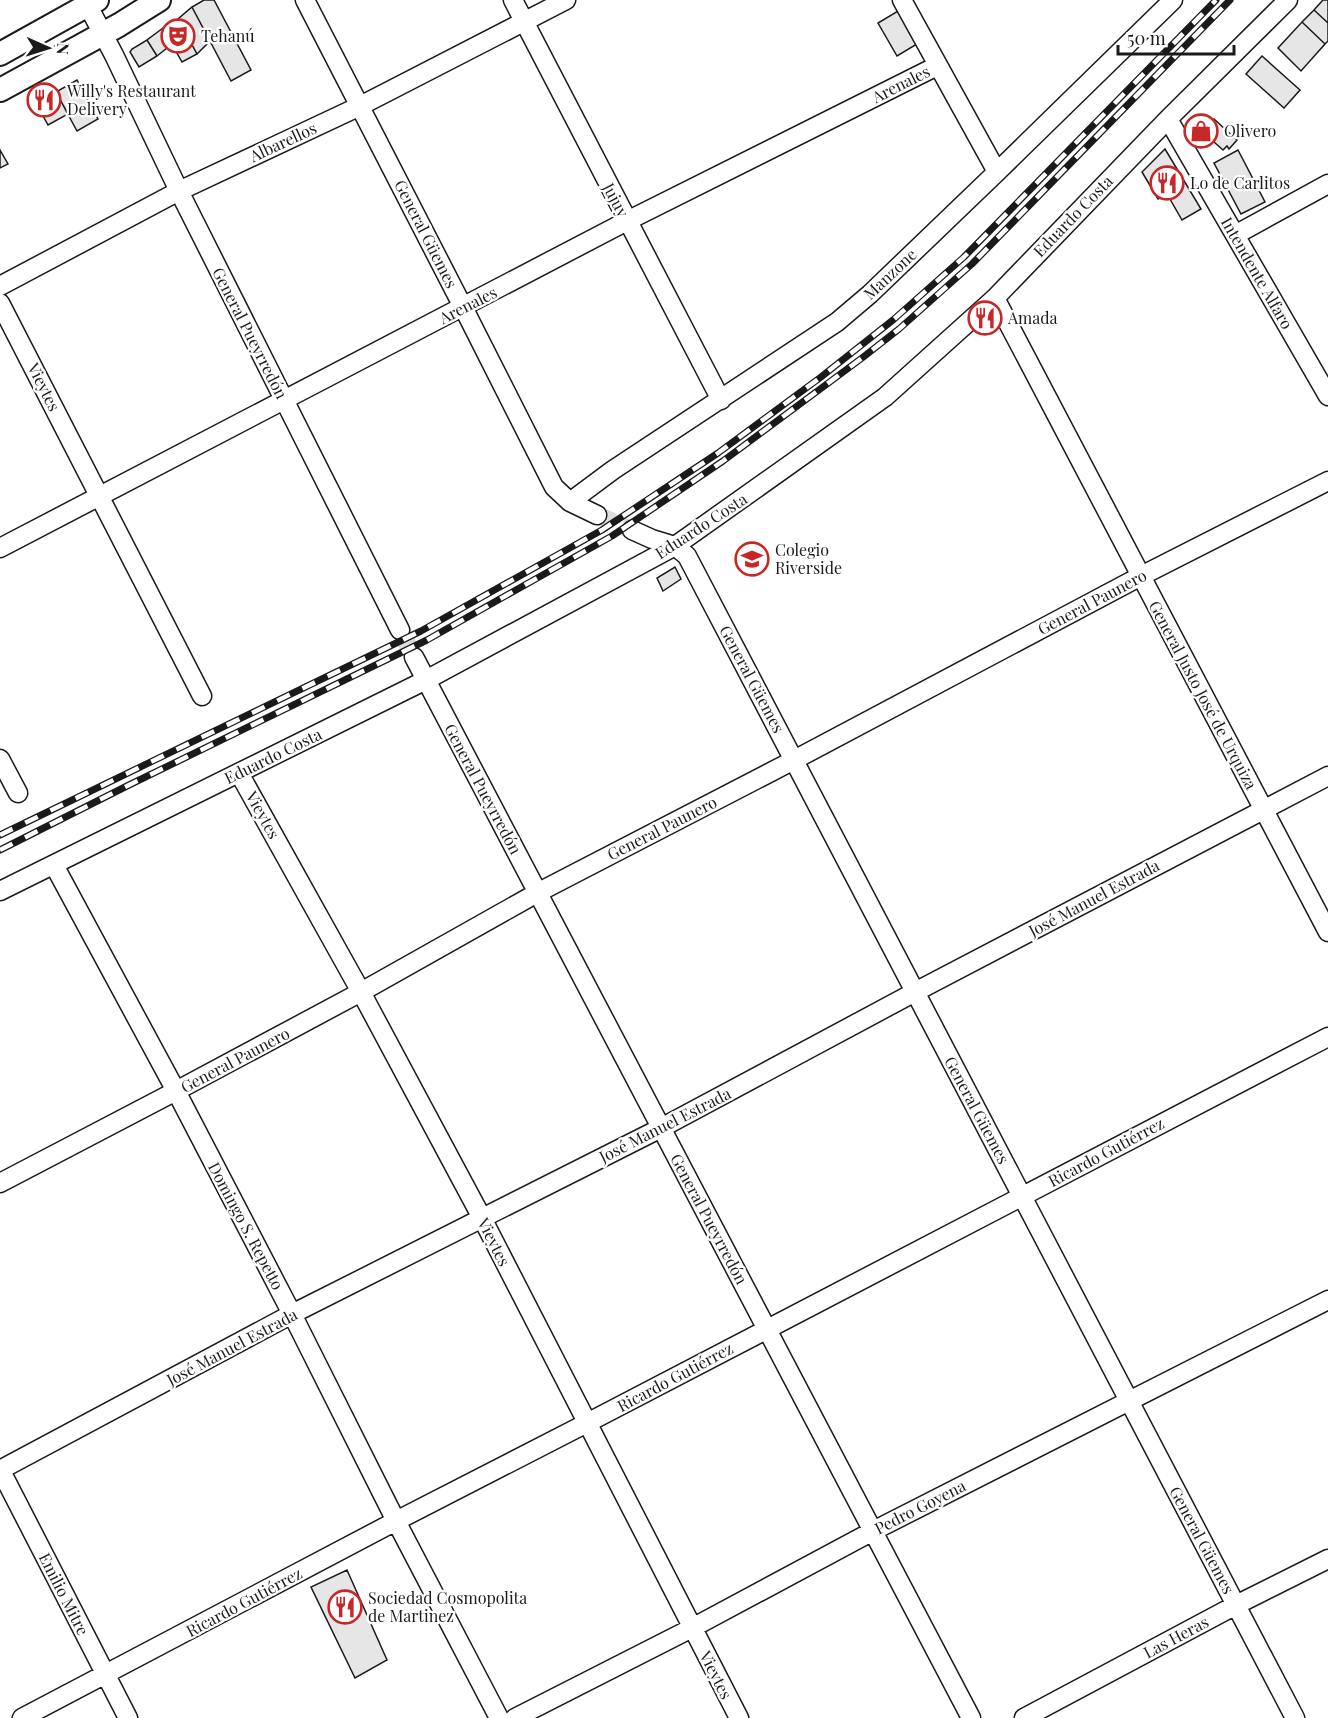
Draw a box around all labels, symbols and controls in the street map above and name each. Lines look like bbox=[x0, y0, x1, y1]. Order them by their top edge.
north arrow bbox=[18, 18, 78, 78]
theatre icon: Tehanú bbox=[160, 18, 196, 54]
scale bar bbox=[1118, 18, 1234, 56]
place label: Tehanú bbox=[201, 25, 255, 46]
text: 50 m bbox=[1127, 26, 1166, 50]
text: N bbox=[53, 42, 74, 56]
street label: Arenales bbox=[867, 60, 933, 107]
place label: Willy's Restaurant Delivery bbox=[66, 80, 196, 119]
restaurant icon: Willy's Restaurant Delivery bbox=[26, 82, 62, 118]
shop icon: Olivero bbox=[1183, 113, 1219, 149]
street label: Albarellos bbox=[245, 117, 320, 167]
place label: Olivero bbox=[1224, 120, 1277, 141]
restaurant icon: Lo de Carlitos bbox=[1149, 165, 1185, 201]
street label: Eduardo Costa bbox=[1028, 170, 1117, 261]
place label: Lo de Carlitos bbox=[1190, 172, 1290, 193]
street label: General Güemes bbox=[390, 176, 463, 291]
street label: Jujuy bbox=[598, 178, 634, 221]
street label: Intendente Alfaro bbox=[1217, 213, 1298, 333]
street label: Manzone bbox=[859, 244, 921, 304]
street label: General Pueyrredón bbox=[208, 263, 293, 403]
street label: Arenales bbox=[434, 281, 500, 328]
restaurant icon: Amada bbox=[967, 300, 1003, 336]
place label: Amada bbox=[1007, 307, 1058, 328]
street label: Vieytes bbox=[23, 358, 65, 414]
street label: Eduardo Costa bbox=[651, 488, 751, 563]
place label: Colegio Riverside bbox=[775, 539, 842, 578]
school or university icon: Colegio Riverside bbox=[734, 541, 770, 577]
street label: General Paunero bbox=[1034, 564, 1150, 639]
street label: General Justo José de Urquiza bbox=[1145, 597, 1262, 793]
street label: General Güemes bbox=[715, 621, 790, 736]
street label: General Pueyrredón bbox=[440, 720, 527, 858]
street label: Eduardo Costa bbox=[221, 723, 325, 788]
street label: Vieytes bbox=[241, 786, 285, 842]
street label: General Paunero bbox=[603, 791, 720, 864]
street label: José Manuel Estrada bbox=[1024, 854, 1163, 941]
street label: General Paunero bbox=[177, 1022, 293, 1097]
street label: General Güemes bbox=[940, 1052, 1015, 1167]
street label: José Manuel Estrada bbox=[594, 1082, 734, 1167]
street label: Ricardo Gutiérrez bbox=[1044, 1112, 1168, 1191]
street label: General Pueyrredón bbox=[666, 1150, 753, 1288]
street label: Domingo S. Repetto bbox=[204, 1158, 289, 1293]
street label: Vieytes bbox=[473, 1213, 515, 1269]
street label: José Manuel Estrada bbox=[162, 1303, 301, 1390]
street label: Ricardo Gutiérrez bbox=[613, 1337, 737, 1416]
street label: Pedro Goyena bbox=[871, 1475, 969, 1539]
street label: General Güemes bbox=[1165, 1482, 1240, 1597]
street label: Emilio Mitre bbox=[35, 1549, 94, 1639]
street label: Ricardo Gutiérrez bbox=[182, 1562, 306, 1641]
place label: Sociedad Cosmopolita de Martinez bbox=[368, 1587, 527, 1626]
restaurant icon: Sociedad Cosmopolita de Martinez bbox=[327, 1589, 363, 1625]
street label: Las Heras bbox=[1140, 1611, 1212, 1662]
street label: Vieytes bbox=[695, 1646, 737, 1702]

